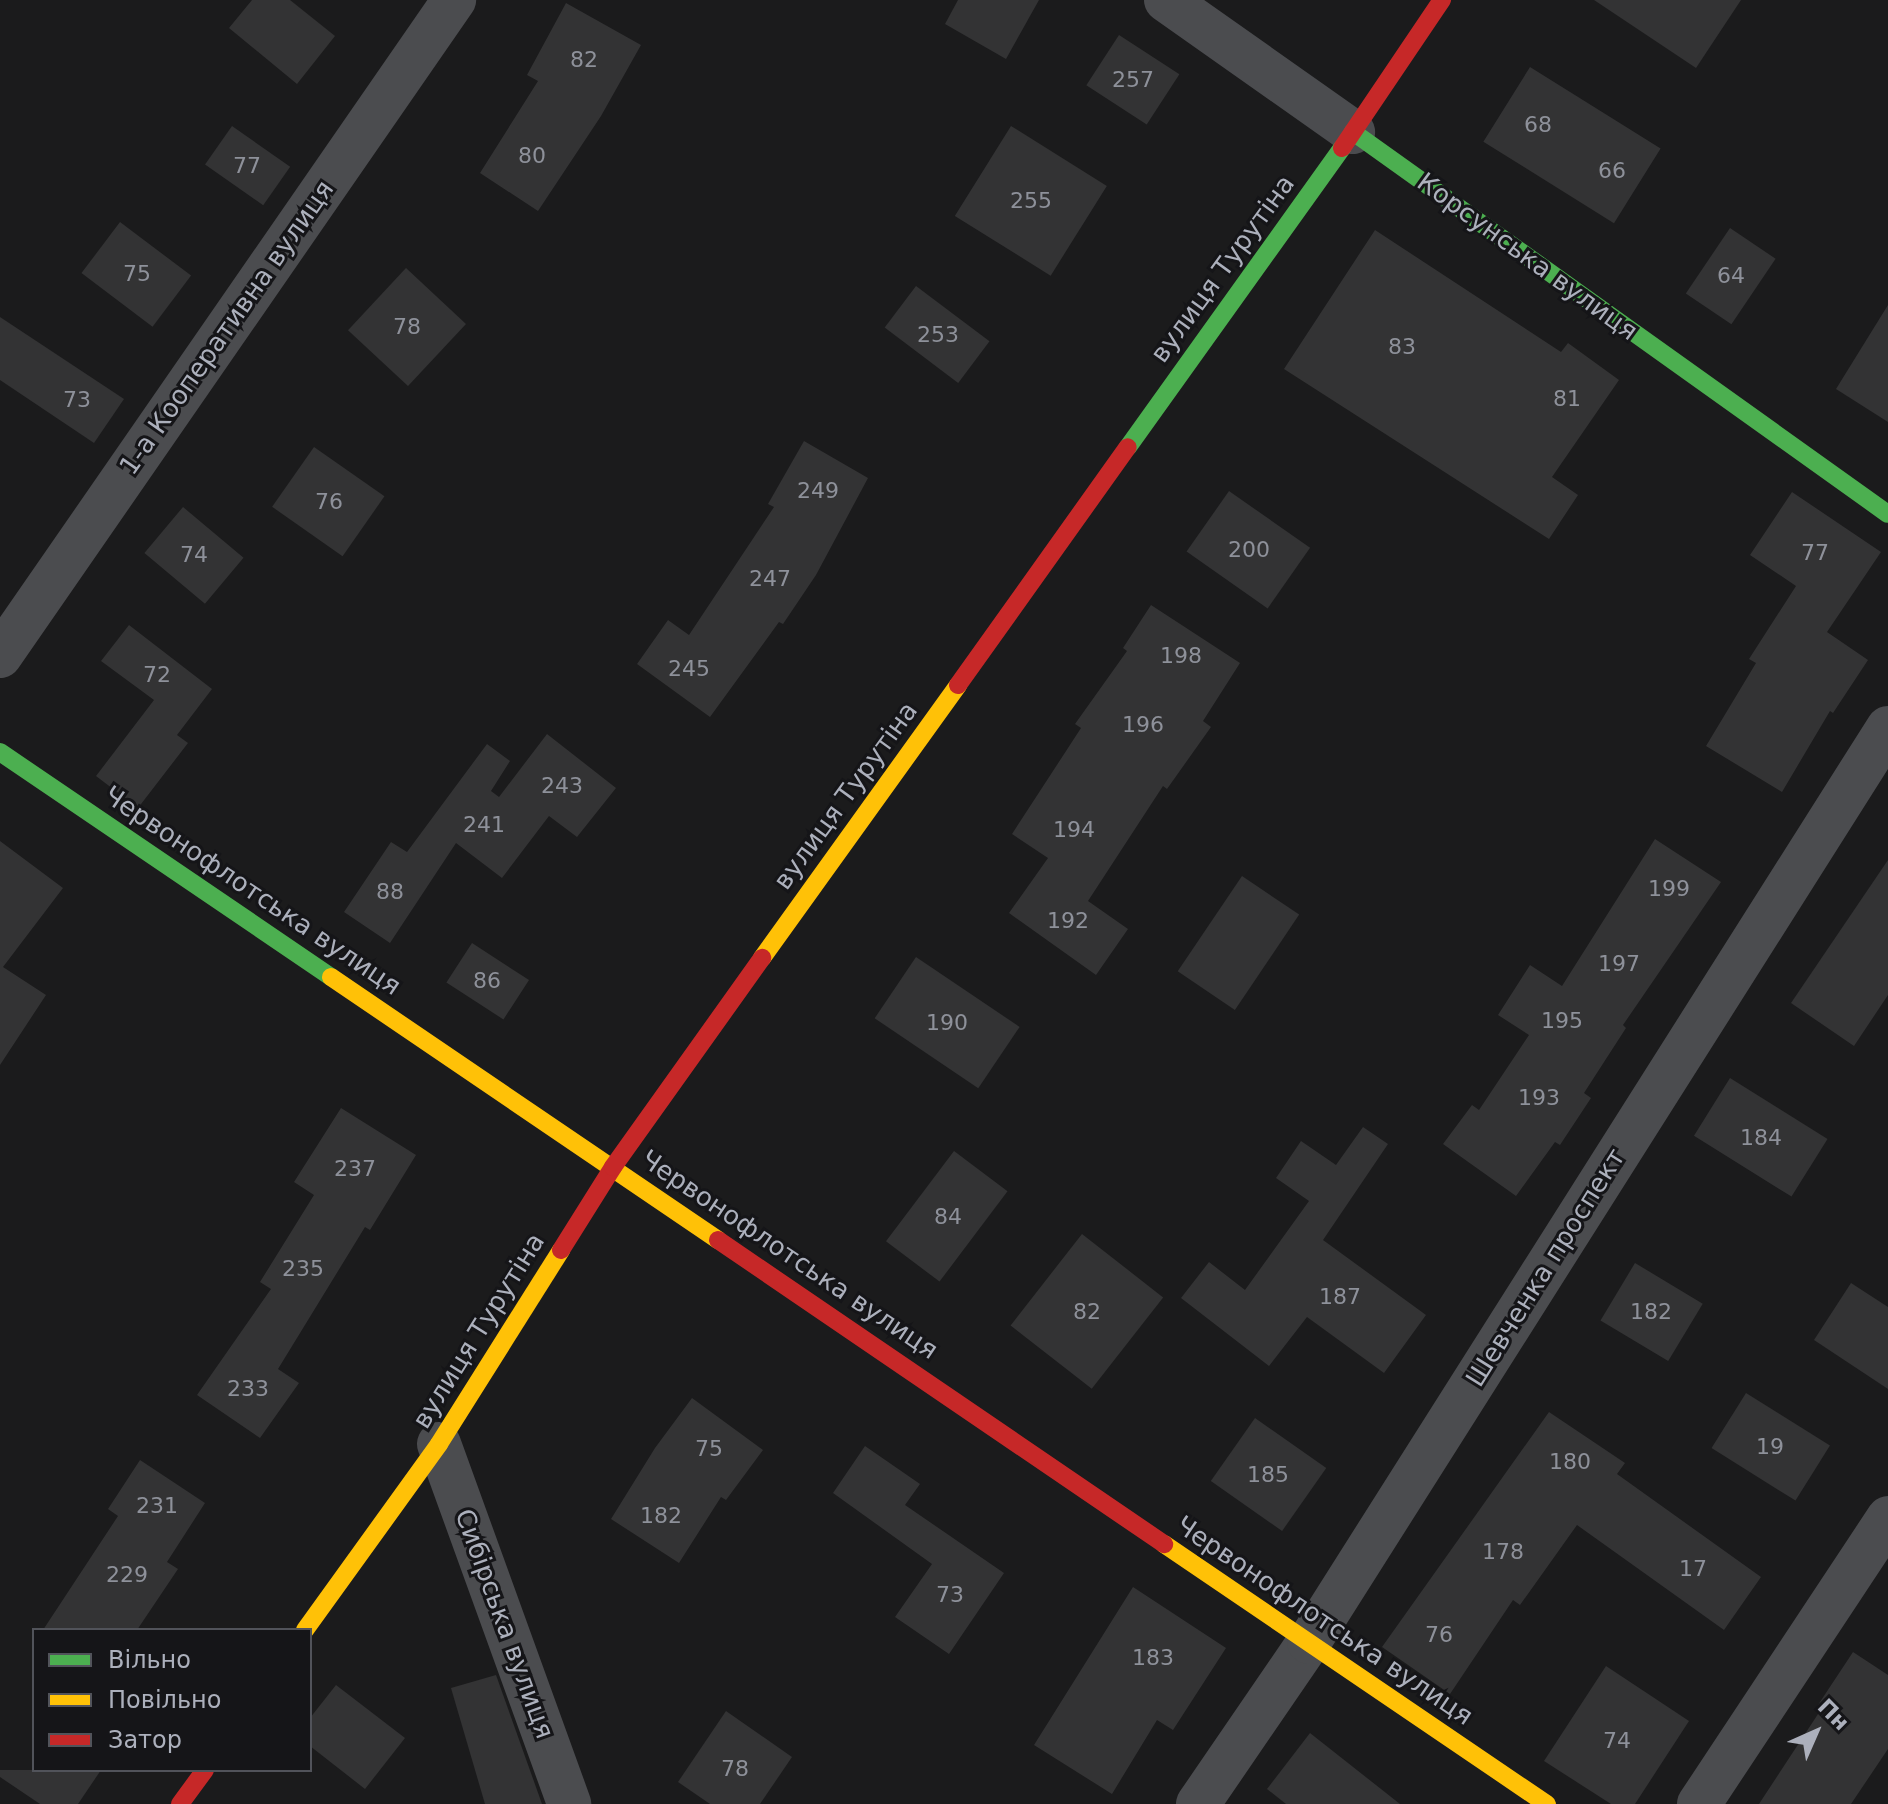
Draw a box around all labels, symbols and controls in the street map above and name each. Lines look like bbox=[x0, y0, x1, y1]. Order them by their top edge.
house number: 82 bbox=[570, 47, 598, 73]
house number: 257 bbox=[1112, 67, 1154, 93]
house number: 68 bbox=[1524, 112, 1552, 138]
house number: 80 bbox=[518, 143, 546, 169]
house number: 77 bbox=[233, 153, 261, 179]
house number: 66 bbox=[1598, 158, 1626, 184]
street label: Корсунська вулиця bbox=[1411, 167, 1643, 347]
street label: вулиця Турутіна bbox=[1144, 169, 1302, 369]
street label: 1-а Кооперативна вулиця bbox=[113, 175, 341, 481]
house number: 255 bbox=[1010, 188, 1052, 214]
house number: 75 bbox=[123, 261, 151, 287]
house number: 64 bbox=[1717, 263, 1745, 289]
house number: 78 bbox=[393, 314, 421, 340]
house number: 253 bbox=[917, 322, 959, 348]
house number: 83 bbox=[1388, 334, 1416, 360]
house number: 81 bbox=[1553, 386, 1581, 412]
house number: 73 bbox=[63, 387, 91, 413]
house number: 249 bbox=[797, 478, 839, 504]
house number: 76 bbox=[315, 489, 343, 515]
house number: 200 bbox=[1228, 537, 1270, 563]
house number: 77 bbox=[1801, 540, 1829, 566]
house number: 74 bbox=[180, 542, 208, 568]
house number: 247 bbox=[749, 566, 791, 592]
house number: 198 bbox=[1160, 643, 1202, 669]
house number: 245 bbox=[668, 656, 710, 682]
house number: 72 bbox=[143, 662, 171, 688]
street label: вулиця Турутіна bbox=[767, 696, 925, 896]
house number: 196 bbox=[1122, 712, 1164, 738]
house number: 243 bbox=[541, 773, 583, 799]
street label: Червонофлотська вулиця bbox=[98, 780, 406, 1002]
house number: 241 bbox=[463, 812, 505, 838]
house number: 194 bbox=[1053, 817, 1095, 843]
house number: 199 bbox=[1648, 876, 1690, 902]
house number: 88 bbox=[376, 879, 404, 905]
house number: 192 bbox=[1047, 908, 1089, 934]
house number: 197 bbox=[1598, 951, 1640, 977]
house number: 86 bbox=[473, 968, 501, 994]
house number: 195 bbox=[1541, 1008, 1583, 1034]
house number: 190 bbox=[926, 1010, 968, 1036]
house number: 193 bbox=[1518, 1085, 1560, 1111]
house number: 184 bbox=[1740, 1125, 1782, 1151]
street label: Шевченка проспект bbox=[1460, 1143, 1632, 1393]
street label: Червонофлотська вулиця bbox=[635, 1144, 943, 1366]
house number: 237 bbox=[334, 1156, 376, 1182]
house number: 84 bbox=[934, 1204, 962, 1230]
street label: вулиця Турутіна bbox=[406, 1228, 552, 1434]
house number: 235 bbox=[282, 1256, 324, 1282]
house number: 187 bbox=[1319, 1284, 1361, 1310]
house number: 82 bbox=[1073, 1299, 1101, 1325]
house number: 182 bbox=[1630, 1299, 1672, 1325]
house number: 233 bbox=[227, 1376, 269, 1402]
house number: 19 bbox=[1756, 1434, 1784, 1460]
house number: 75 bbox=[695, 1436, 723, 1462]
house number: 180 bbox=[1549, 1449, 1591, 1475]
house number: 185 bbox=[1247, 1462, 1289, 1488]
house number: 231 bbox=[136, 1493, 178, 1519]
house number: 182 bbox=[640, 1503, 682, 1529]
street label: Сибірська вулиця bbox=[448, 1505, 560, 1743]
street label: Червонофлотська вулиця bbox=[1170, 1510, 1478, 1732]
house number: 178 bbox=[1482, 1539, 1524, 1565]
house number: 17 bbox=[1679, 1556, 1707, 1582]
house number: 229 bbox=[106, 1562, 148, 1588]
house number: 73 bbox=[936, 1582, 964, 1608]
house number: 76 bbox=[1425, 1622, 1453, 1648]
legend bbox=[32, 1628, 312, 1772]
house number: 183 bbox=[1132, 1645, 1174, 1671]
text: Вільно bbox=[108, 1646, 191, 1674]
text: Повільно bbox=[108, 1686, 221, 1714]
north arrow bbox=[1776, 1692, 1856, 1772]
text: Пн bbox=[1813, 1694, 1854, 1735]
text: Затор bbox=[108, 1726, 182, 1754]
house number: 74 bbox=[1603, 1728, 1631, 1754]
house number: 78 bbox=[721, 1756, 749, 1782]

